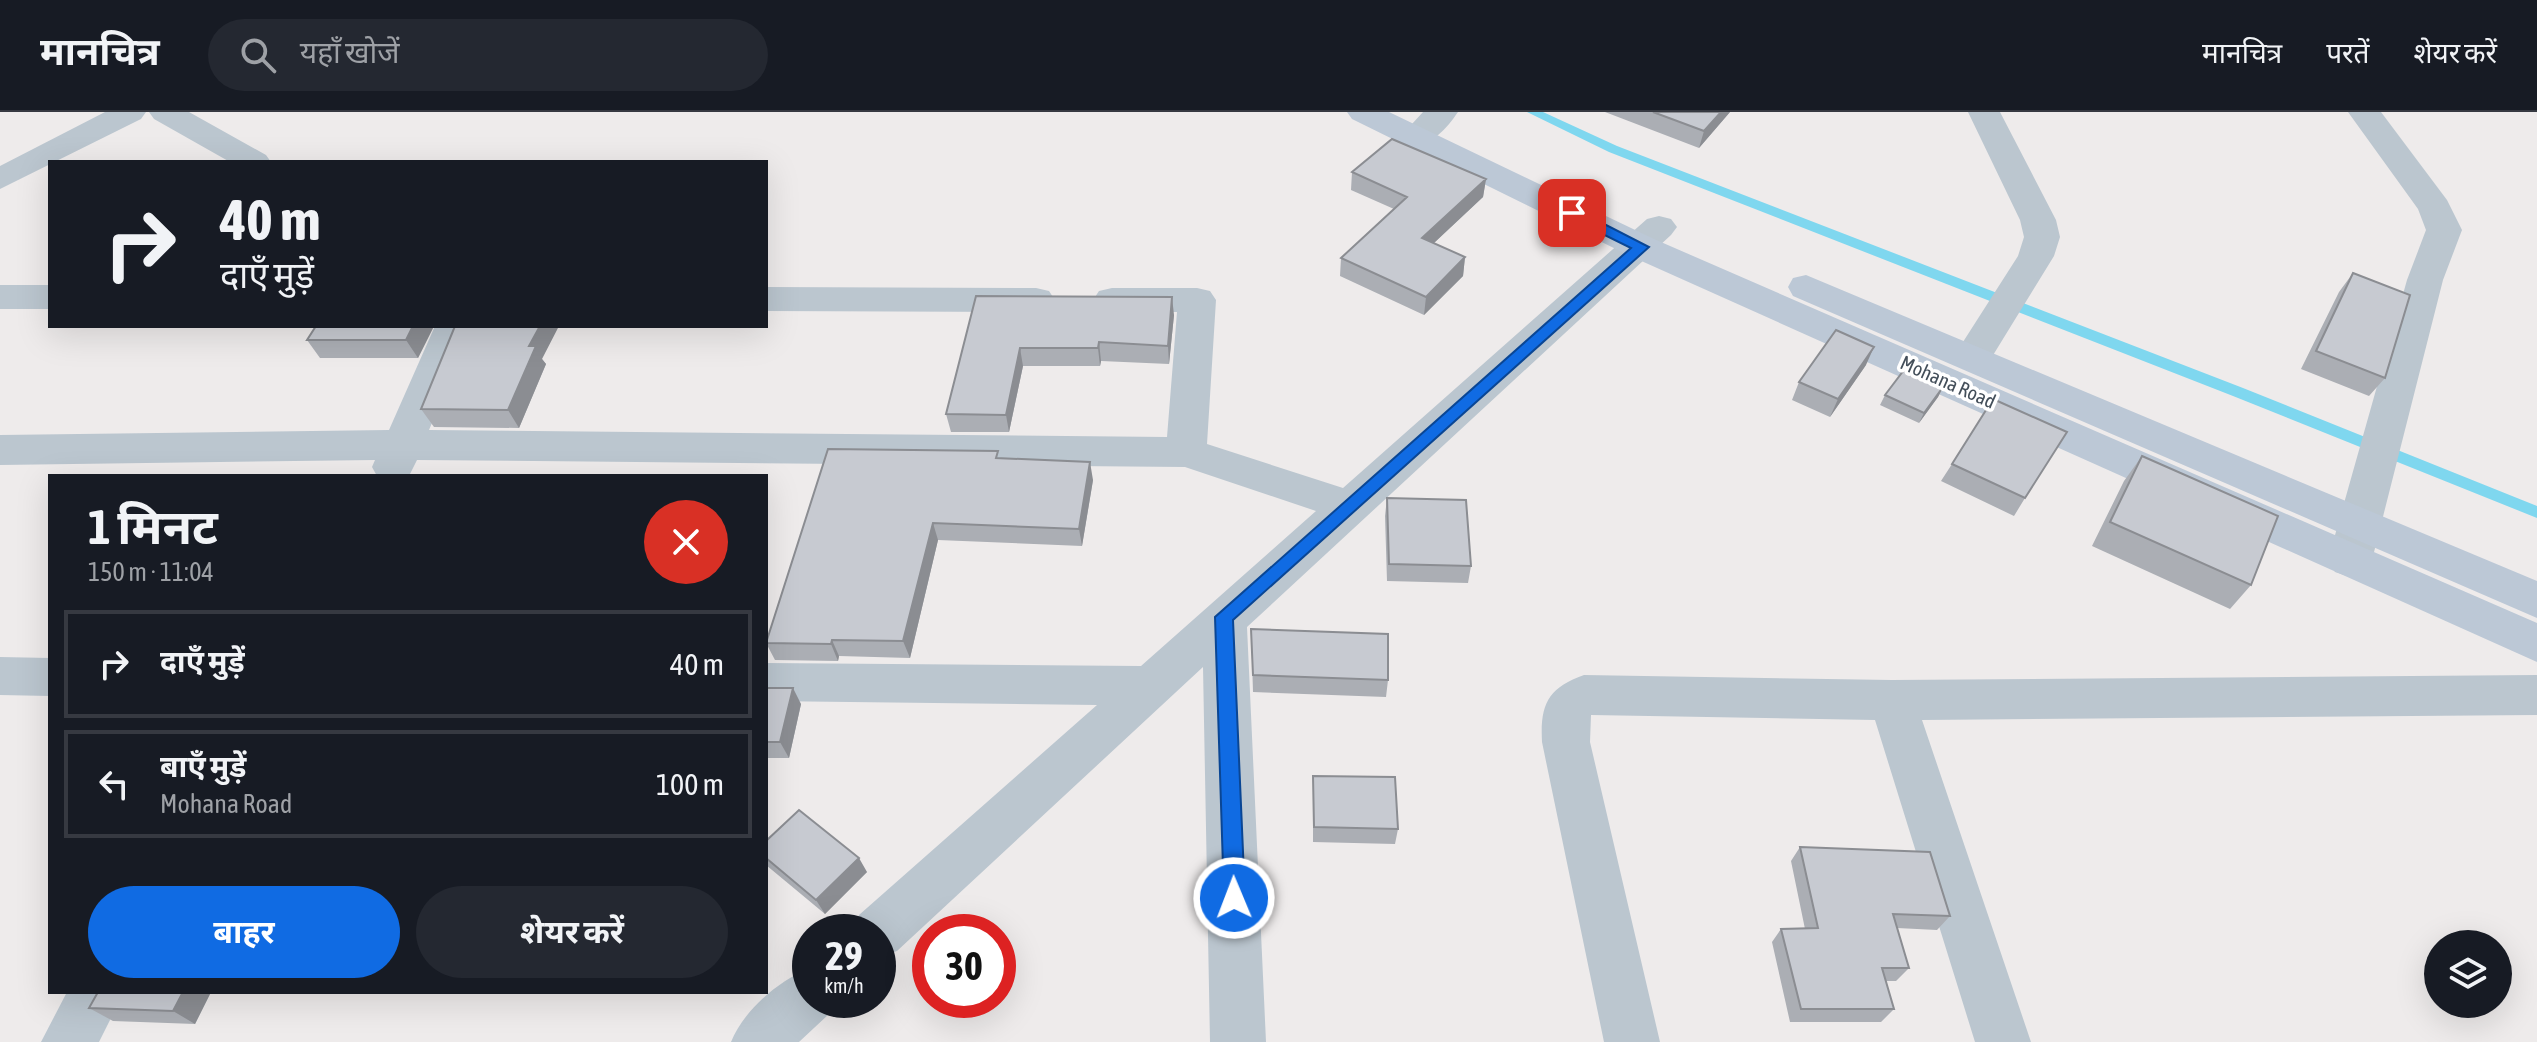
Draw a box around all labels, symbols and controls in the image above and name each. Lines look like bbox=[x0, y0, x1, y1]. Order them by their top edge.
search box bbox=[208, 19, 768, 91]
text: मानचित्र bbox=[40, 30, 160, 73]
icon: search bbox=[236, 33, 280, 77]
text: यहाँ खोजें bbox=[300, 35, 400, 69]
text: मानचित्र bbox=[2202, 37, 2282, 69]
text: परतें bbox=[2326, 37, 2369, 69]
text: शेयर करें bbox=[2413, 37, 2497, 69]
pin bbox=[1538, 179, 1606, 247]
text: 40 m bbox=[220, 188, 321, 252]
icon: arrive bbox=[1550, 191, 1594, 235]
icon: right bbox=[88, 192, 192, 296]
text: दाएँ मुड़ें bbox=[220, 254, 314, 296]
street label: Mohana Road bbox=[1897, 350, 1999, 413]
text: 1 मिनट bbox=[88, 499, 218, 554]
button: close bbox=[644, 500, 728, 584]
text: 150 m · 11:04 bbox=[88, 557, 214, 587]
icon: right bbox=[92, 642, 136, 686]
text: दाएँ मुड़ें bbox=[160, 644, 245, 678]
text: 40 m bbox=[670, 647, 724, 681]
text: बाएँ मुड़ें bbox=[160, 749, 246, 783]
icon: left bbox=[92, 762, 136, 806]
text: 100 m bbox=[656, 767, 724, 801]
text: Mohana Road bbox=[160, 789, 292, 819]
position arrow bbox=[1192, 856, 1276, 940]
button: बाहर bbox=[88, 886, 400, 978]
button: शेयर करें bbox=[416, 886, 728, 978]
speed limit sign: 30 bbox=[912, 914, 1016, 1018]
map controls bbox=[2424, 930, 2512, 1018]
button: layers bbox=[2424, 930, 2512, 1018]
text: 29 bbox=[825, 933, 863, 978]
text: km/h bbox=[824, 974, 864, 997]

